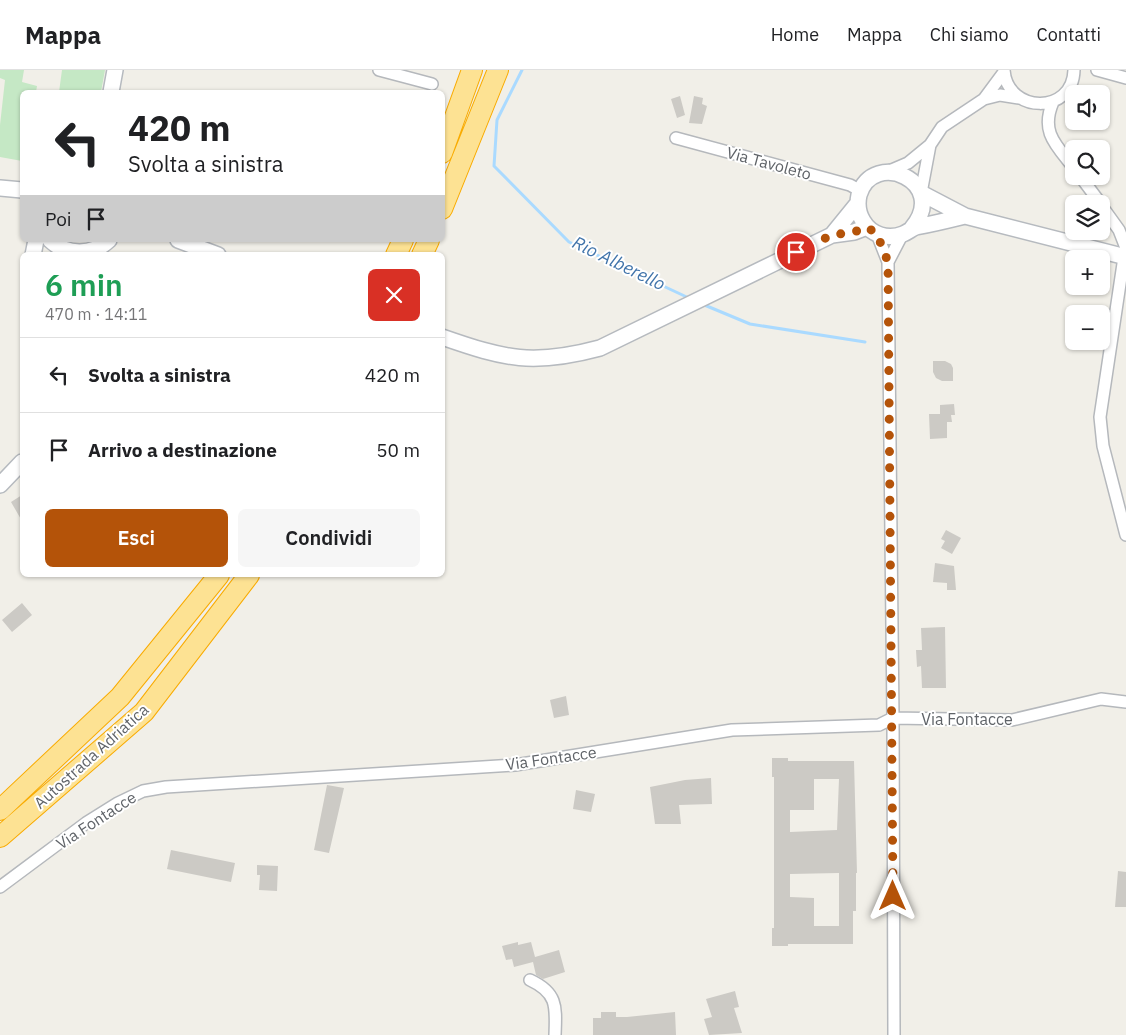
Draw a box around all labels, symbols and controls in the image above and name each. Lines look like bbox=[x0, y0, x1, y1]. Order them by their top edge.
text: Mappa bbox=[25, 19, 101, 51]
text: Home bbox=[771, 23, 819, 46]
text: Mappa bbox=[847, 23, 902, 46]
text: Chi siamo bbox=[930, 23, 1009, 46]
text: Contatti bbox=[1037, 23, 1101, 46]
map controls bbox=[1065, 85, 1110, 350]
button: sound bbox=[1065, 85, 1110, 130]
text: 420 m bbox=[128, 105, 231, 151]
icon: left bbox=[45, 110, 110, 175]
button: search bbox=[1065, 140, 1110, 185]
street label: Via Tavoleto bbox=[724, 142, 814, 184]
text: Svolta a sinistra bbox=[128, 149, 283, 178]
button: layers bbox=[1065, 195, 1110, 240]
icon: arrive bbox=[82, 205, 110, 233]
text: Poi bbox=[45, 207, 72, 231]
water label: Rio Alberello bbox=[569, 231, 669, 295]
pin bbox=[775, 231, 817, 273]
icon: arrive bbox=[782, 238, 810, 266]
button: + bbox=[1065, 250, 1110, 295]
text: 6 min bbox=[45, 265, 123, 304]
button: close bbox=[368, 269, 420, 321]
text: 470 m · 14:11 bbox=[45, 304, 147, 324]
button: − bbox=[1065, 305, 1110, 350]
icon: left bbox=[45, 361, 73, 389]
text: Svolta a sinistra bbox=[88, 363, 231, 387]
text: 420 m bbox=[365, 363, 420, 387]
icon: arrive bbox=[45, 436, 73, 464]
text: Arrivo a destinazione bbox=[88, 438, 277, 462]
text: 50 m bbox=[376, 438, 420, 462]
button: Esci bbox=[45, 509, 228, 567]
button: Condividi bbox=[238, 509, 420, 567]
street label: Autostrada Adriatica bbox=[30, 699, 153, 813]
street label: Via Fontacce bbox=[921, 709, 1013, 729]
street label: Via Fontacce bbox=[504, 742, 598, 774]
street label: Via Fontacce bbox=[52, 787, 140, 853]
position arrow bbox=[866, 869, 918, 921]

